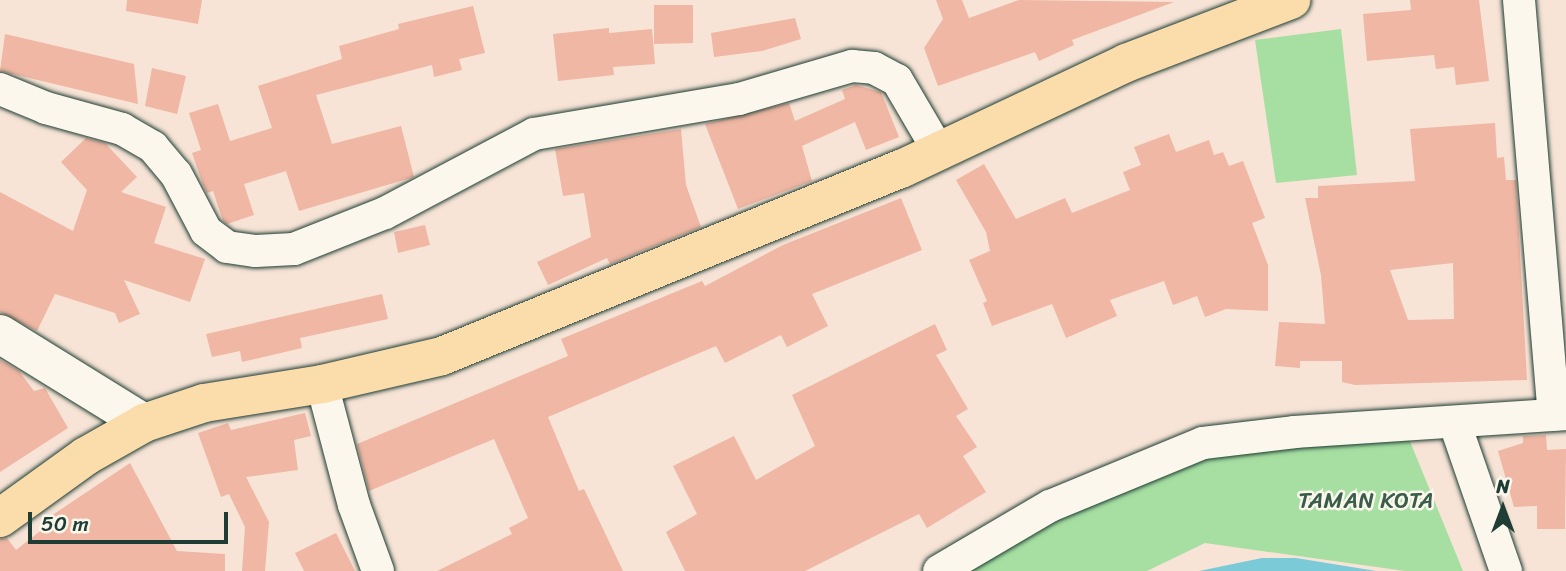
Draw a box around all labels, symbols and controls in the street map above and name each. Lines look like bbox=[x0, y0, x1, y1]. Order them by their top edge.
text: N bbox=[1496, 470, 1510, 503]
north arrow bbox=[1468, 473, 1538, 543]
park label: TAMAN KOTA bbox=[1298, 487, 1434, 515]
scale bar bbox=[32, 498, 231, 542]
text: 50 m bbox=[41, 505, 89, 543]

